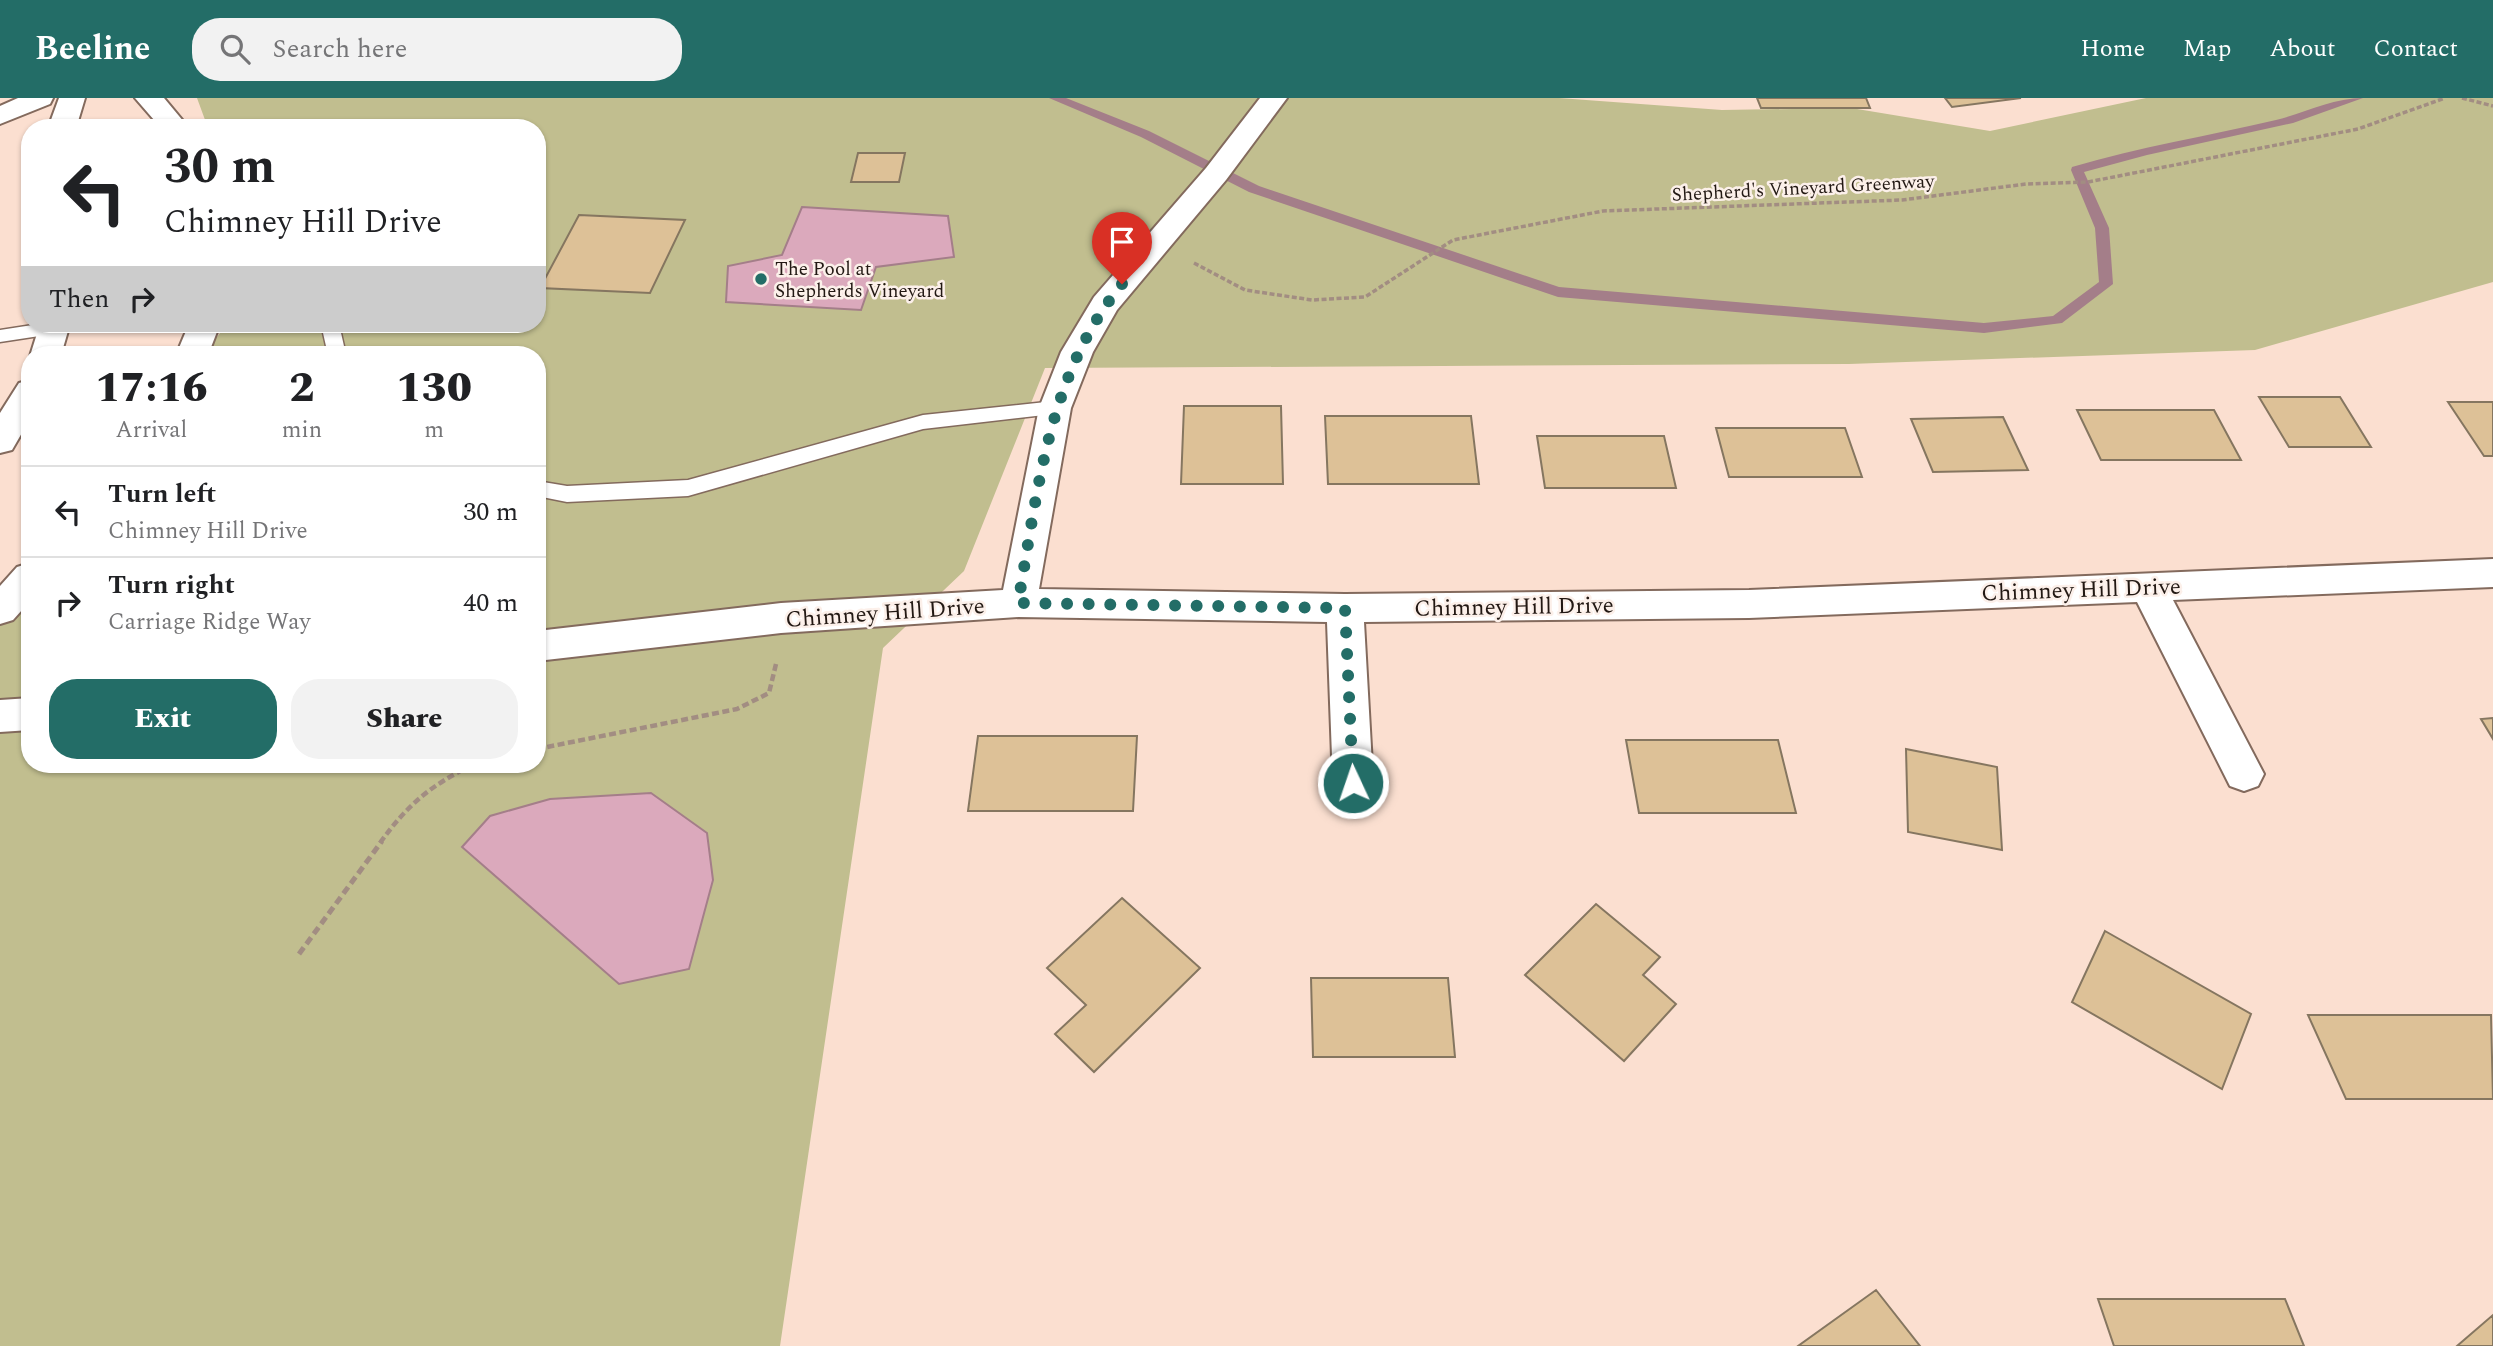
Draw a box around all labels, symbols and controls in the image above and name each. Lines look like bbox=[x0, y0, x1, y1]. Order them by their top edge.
search box bbox=[192, 18, 682, 81]
text: Beeline bbox=[35, 24, 150, 74]
text: Search here bbox=[272, 29, 407, 69]
icon: search bbox=[216, 30, 254, 68]
text: Home bbox=[2080, 31, 2145, 67]
text: Map bbox=[2183, 31, 2231, 67]
text: About bbox=[2269, 31, 2335, 67]
text: Contact bbox=[2373, 31, 2458, 67]
text: 30 m bbox=[164, 130, 275, 205]
icon: left bbox=[49, 147, 140, 238]
street label: Shepherd's Vineyard Greenway bbox=[1671, 167, 1936, 210]
text: Chimney Hill Drive bbox=[164, 198, 442, 247]
pin bbox=[1092, 212, 1152, 284]
icon: arrive bbox=[1103, 223, 1141, 261]
place label: The Pool at Shepherds Vineyard bbox=[775, 255, 944, 306]
marker: The Pool at Shepherds Vineyard bbox=[753, 271, 769, 287]
text: Then bbox=[49, 279, 109, 319]
icon: right bbox=[123, 280, 161, 318]
text: 17:16 bbox=[95, 357, 208, 420]
text: 2 bbox=[289, 357, 315, 420]
text: 130 bbox=[396, 357, 472, 420]
text: Arrival bbox=[116, 413, 187, 448]
text: min bbox=[282, 413, 322, 448]
text: m bbox=[424, 413, 444, 448]
text: Turn left bbox=[108, 474, 216, 514]
text: 30 m bbox=[463, 492, 518, 532]
icon: left bbox=[49, 493, 87, 531]
text: Chimney Hill Drive bbox=[108, 514, 308, 549]
text: Turn right bbox=[108, 565, 235, 605]
street label: Chimney Hill Drive bbox=[1981, 570, 2181, 611]
text: 40 m bbox=[463, 583, 518, 623]
icon: right bbox=[49, 584, 87, 622]
street label: Chimney Hill Drive bbox=[1414, 588, 1614, 627]
street label: Chimney Hill Drive bbox=[784, 589, 986, 638]
text: Carriage Ridge Way bbox=[108, 605, 311, 640]
button: Exit bbox=[49, 679, 277, 759]
button: Share bbox=[291, 679, 518, 759]
position arrow bbox=[1316, 746, 1390, 820]

